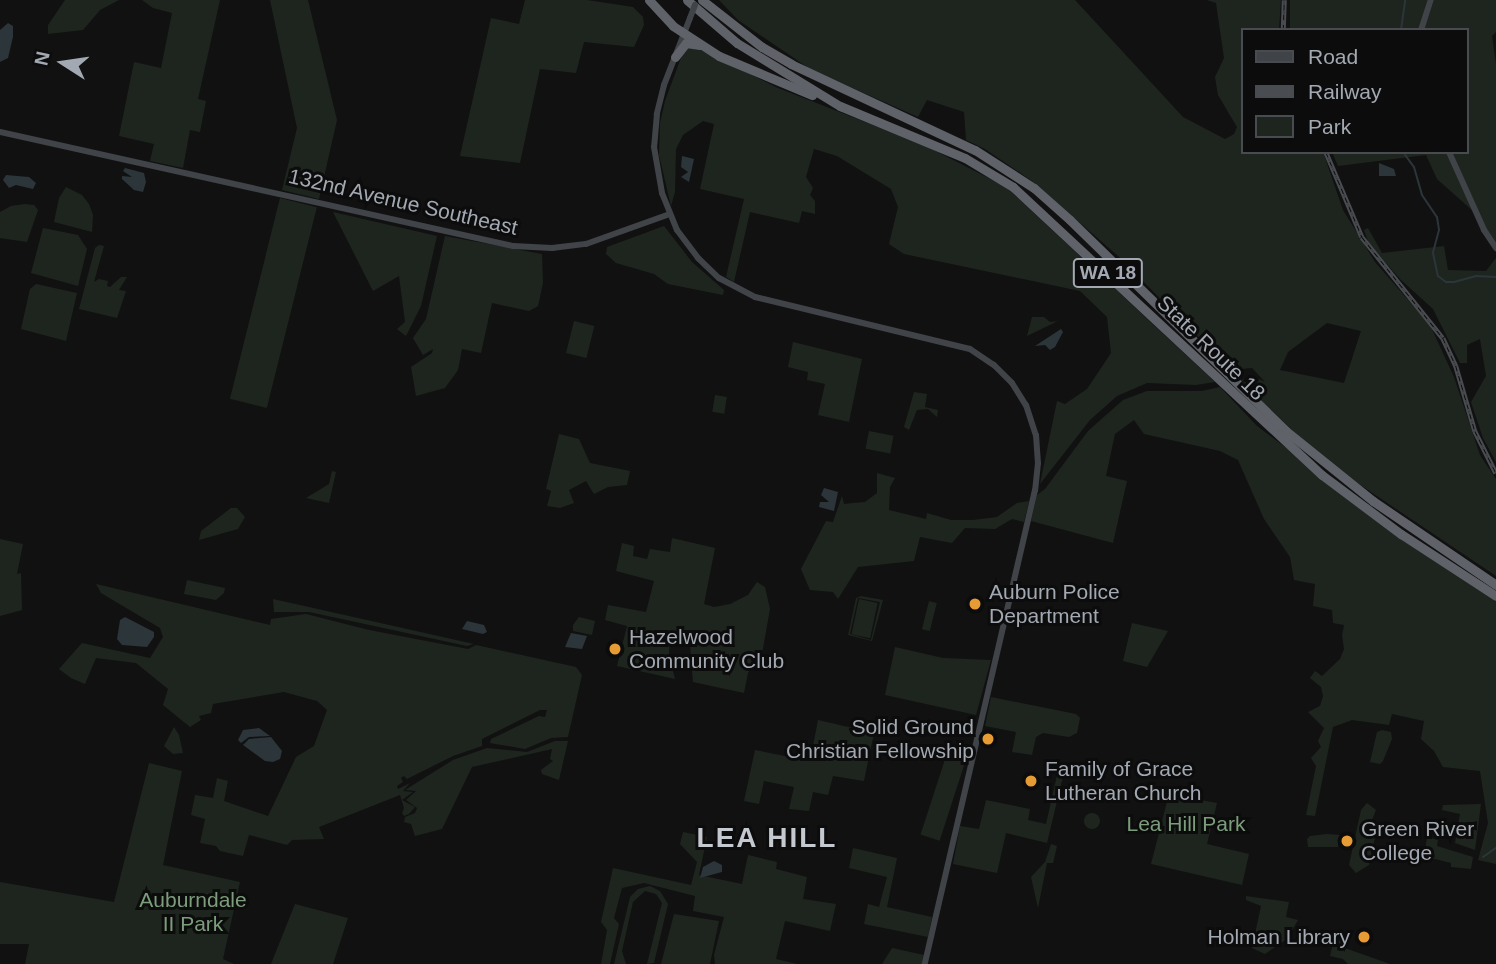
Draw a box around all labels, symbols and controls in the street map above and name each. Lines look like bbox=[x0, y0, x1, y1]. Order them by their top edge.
north arrow bbox=[28, 28, 98, 98]
legend bbox=[1240, 28, 1468, 154]
text: Road bbox=[1308, 45, 1358, 68]
text: N bbox=[30, 50, 54, 67]
text: Railway bbox=[1308, 80, 1382, 103]
text: Park bbox=[1308, 115, 1351, 138]
street label: 132nd Avenue Southeast bbox=[285, 163, 521, 241]
road number: WA 18 bbox=[1071, 258, 1145, 288]
street label: State Route 18 bbox=[1152, 290, 1270, 406]
place label: Auburn Police Department bbox=[989, 579, 1120, 629]
marker: Auburn Police Department bbox=[967, 596, 983, 612]
place label: Hazelwood Community Club bbox=[629, 624, 784, 674]
marker: Hazelwood Community Club bbox=[607, 641, 623, 657]
place label: Solid Ground Christian Fellowship bbox=[786, 714, 974, 764]
marker: Solid Ground Christian Fellowship bbox=[980, 731, 996, 747]
place label: Family of Grace Lutheran Church bbox=[1045, 756, 1201, 806]
marker: Family of Grace Lutheran Church bbox=[1023, 773, 1039, 789]
park label: Lea Hill Park bbox=[1126, 811, 1246, 837]
place label: Green River College bbox=[1361, 816, 1474, 866]
district label: LEA HILL bbox=[697, 821, 837, 855]
marker: Green River College bbox=[1339, 833, 1355, 849]
park label: Auburndale II Park bbox=[139, 887, 247, 937]
place label: Holman Library bbox=[1208, 924, 1350, 950]
marker: Holman Library bbox=[1356, 929, 1372, 945]

